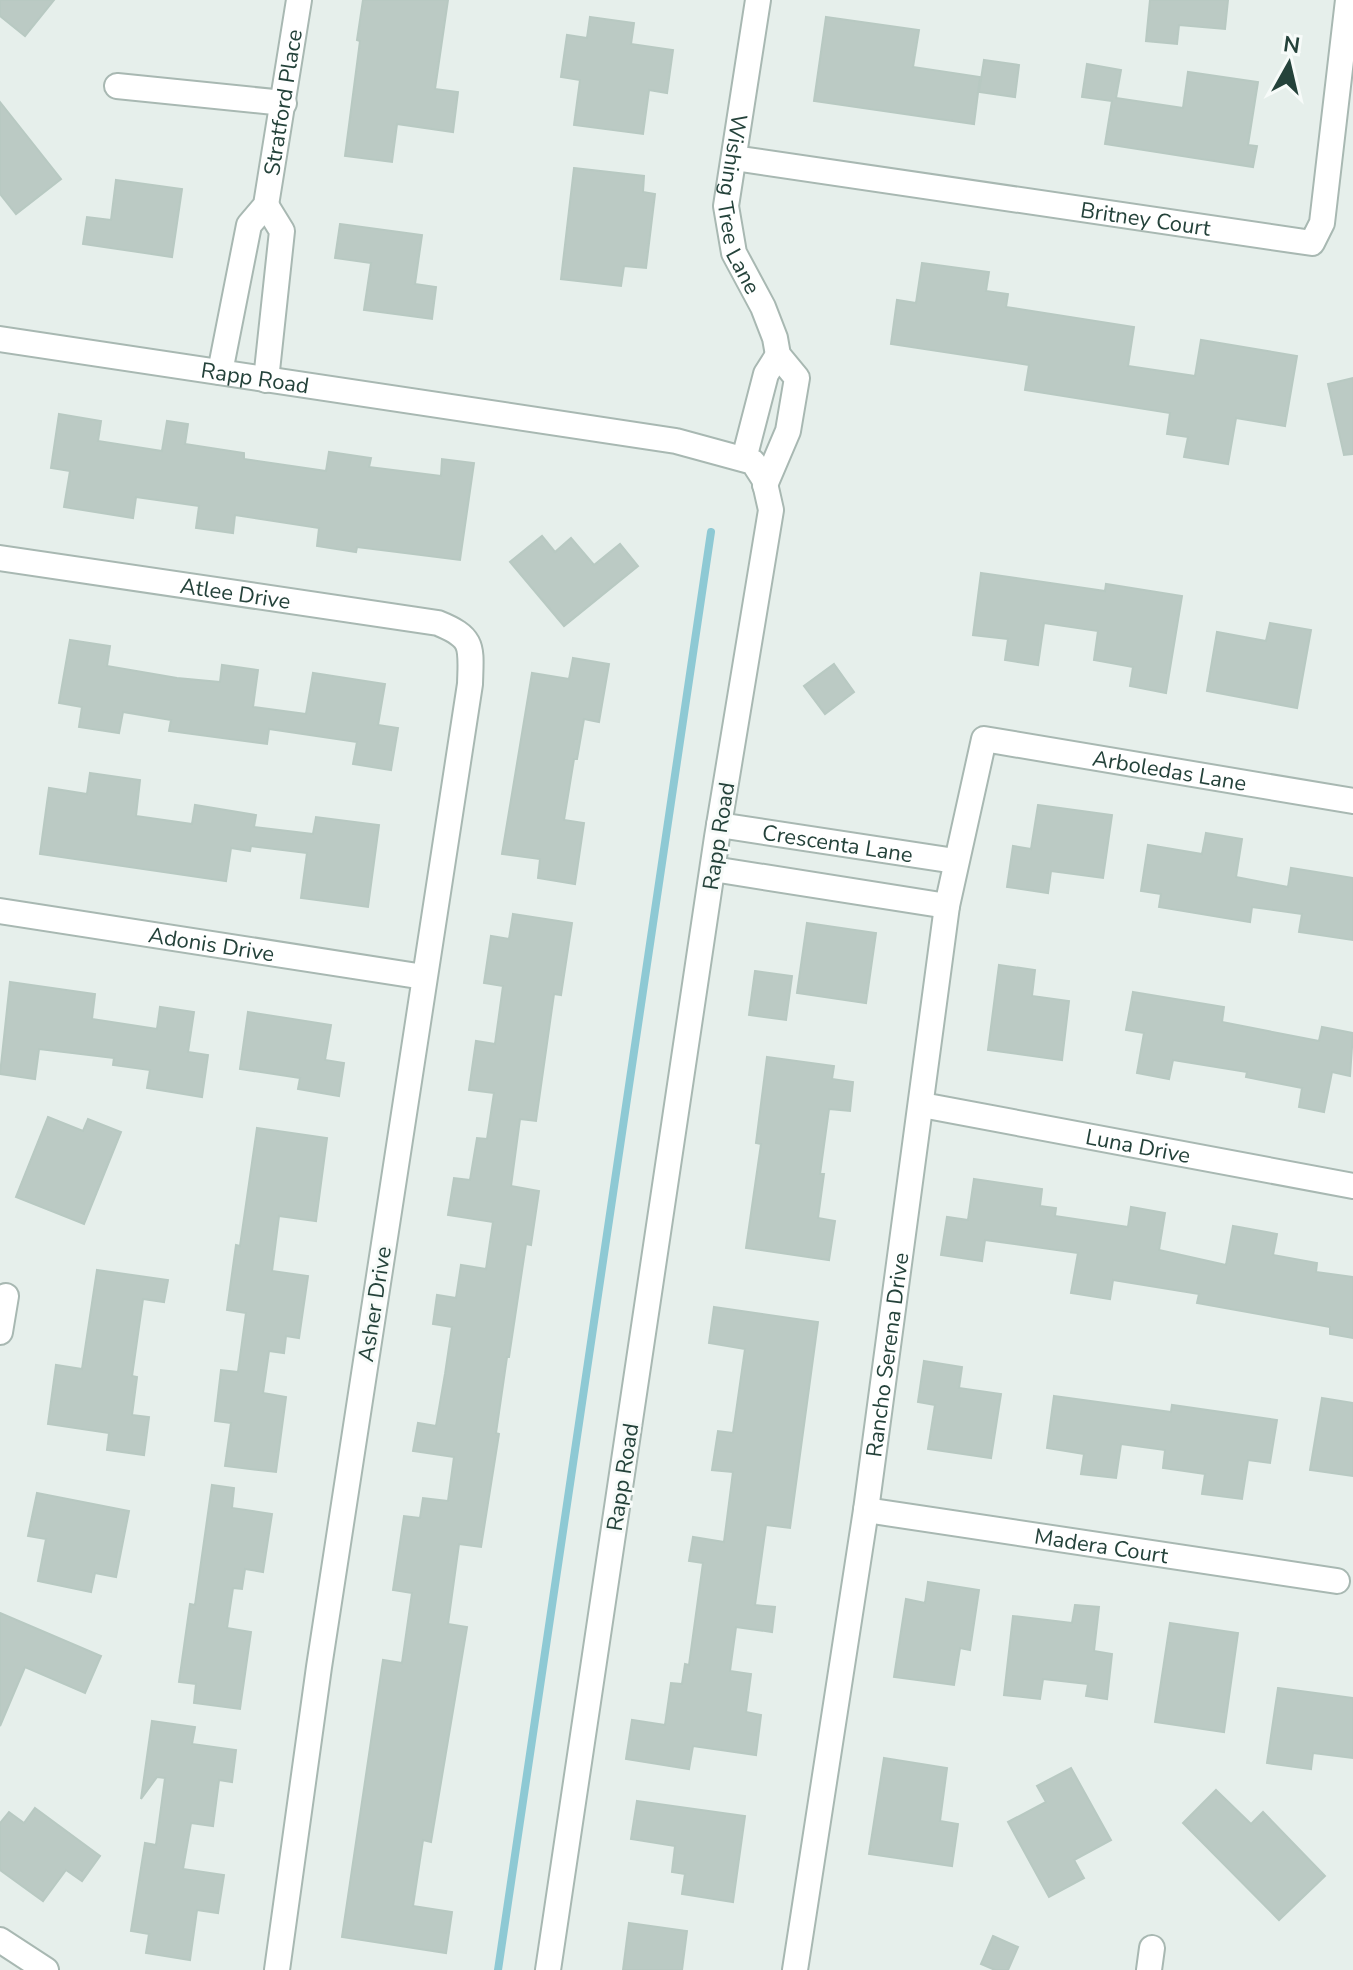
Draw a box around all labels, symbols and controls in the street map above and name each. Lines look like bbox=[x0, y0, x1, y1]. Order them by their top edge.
north arrow bbox=[1249, 24, 1329, 104]
street label: Stratford Place bbox=[257, 27, 310, 178]
text: N bbox=[1281, 29, 1302, 61]
street label: Wishing Tree Lane bbox=[710, 112, 767, 300]
street label: Britney Court bbox=[1078, 195, 1213, 244]
street label: Rapp Road bbox=[199, 356, 311, 401]
street label: Atlee Drive bbox=[178, 571, 292, 617]
street label: Arboledas Lane bbox=[1090, 743, 1249, 799]
street label: Rapp Road bbox=[696, 780, 742, 892]
street label: Crescenta Lane bbox=[760, 818, 915, 870]
street label: Adonis Drive bbox=[146, 920, 276, 969]
street label: Luna Drive bbox=[1083, 1122, 1193, 1171]
street label: Asher Drive bbox=[351, 1244, 399, 1364]
street label: Rancho Serena Drive bbox=[859, 1251, 916, 1459]
street label: Rapp Road bbox=[600, 1421, 646, 1533]
street label: Madera Court bbox=[1032, 1522, 1170, 1571]

